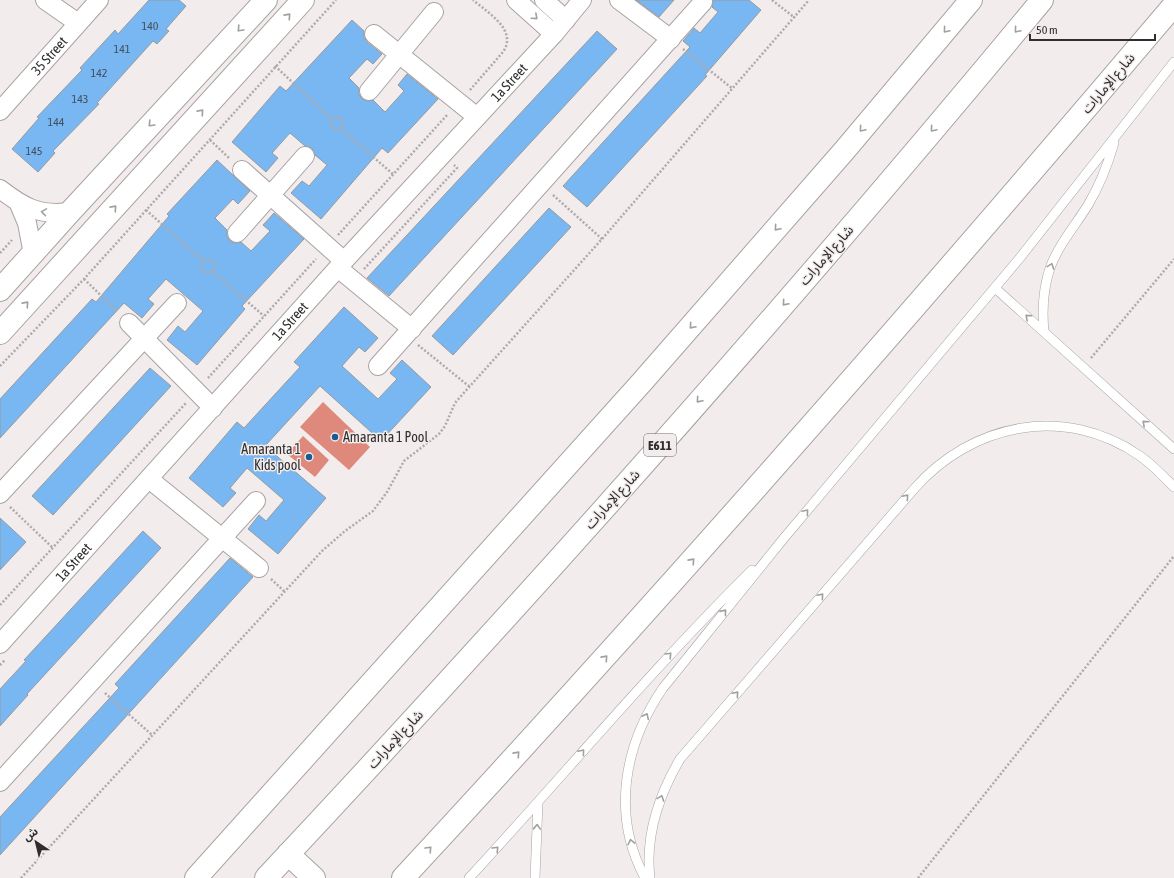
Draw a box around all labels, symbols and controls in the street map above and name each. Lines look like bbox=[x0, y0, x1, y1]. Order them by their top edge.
one-way arrow bbox=[530, 12, 537, 19]
one-way arrow bbox=[284, 13, 291, 20]
scale bar bbox=[1030, 16, 1155, 42]
house number: 140 bbox=[142, 19, 159, 33]
text: 50 m bbox=[1036, 23, 1058, 37]
one-way arrow bbox=[238, 24, 245, 31]
one-way arrow bbox=[944, 25, 951, 33]
one-way arrow bbox=[1014, 25, 1021, 33]
street label: 35 Street bbox=[28, 33, 70, 78]
house number: 141 bbox=[114, 42, 131, 56]
street label: شارع الإمارات bbox=[1078, 49, 1140, 118]
street label: 1a Street bbox=[488, 60, 531, 105]
house number: 142 bbox=[91, 66, 107, 80]
house number: 143 bbox=[72, 92, 88, 106]
one-way arrow bbox=[196, 109, 204, 117]
house number: 144 bbox=[48, 115, 65, 129]
one-way arrow bbox=[149, 119, 156, 127]
one-way arrow bbox=[860, 125, 867, 132]
one-way arrow bbox=[931, 125, 938, 132]
house number: 145 bbox=[26, 144, 42, 158]
one-way arrow bbox=[109, 205, 116, 213]
one-way arrow bbox=[41, 208, 47, 217]
street label: شارع الإمارات bbox=[796, 222, 859, 290]
one-way arrow bbox=[775, 223, 782, 231]
one-way arrow bbox=[1047, 263, 1055, 270]
one-way arrow bbox=[782, 298, 789, 305]
street label: 1a Street bbox=[269, 299, 311, 344]
one-way arrow bbox=[22, 301, 29, 309]
one-way arrow bbox=[1025, 315, 1033, 322]
one-way arrow bbox=[689, 321, 696, 329]
one-way arrow bbox=[697, 396, 704, 403]
one-way arrow bbox=[1142, 421, 1150, 428]
place label: Amaranta 1 Pool bbox=[343, 429, 428, 445]
marker: Amaranta 1 Pool bbox=[330, 432, 340, 442]
road number: E611 bbox=[644, 434, 676, 456]
place label: Amaranta 1 Kids pool bbox=[241, 441, 301, 473]
marker: Amaranta 1 Kids pool bbox=[304, 452, 314, 462]
street label: شارع الإمارات bbox=[581, 466, 645, 534]
one-way arrow bbox=[902, 495, 909, 502]
one-way arrow bbox=[802, 509, 809, 516]
street label: 1a Street bbox=[52, 540, 95, 585]
one-way arrow bbox=[687, 558, 694, 566]
one-way arrow bbox=[817, 593, 824, 600]
one-way arrow bbox=[720, 610, 727, 617]
one-way arrow bbox=[664, 652, 672, 660]
one-way arrow bbox=[600, 655, 608, 663]
one-way arrow bbox=[732, 691, 739, 699]
street label: شارع الإمارات bbox=[364, 706, 428, 774]
one-way arrow bbox=[641, 712, 648, 720]
one-way arrow bbox=[577, 749, 584, 756]
one-way arrow bbox=[513, 751, 520, 759]
one-way arrow bbox=[656, 795, 664, 802]
north arrow bbox=[16, 822, 56, 862]
one-way arrow bbox=[533, 824, 542, 830]
text: ش bbox=[21, 825, 40, 844]
one-way arrow bbox=[627, 839, 635, 845]
one-way arrow bbox=[491, 846, 499, 854]
one-way arrow bbox=[424, 847, 431, 854]

